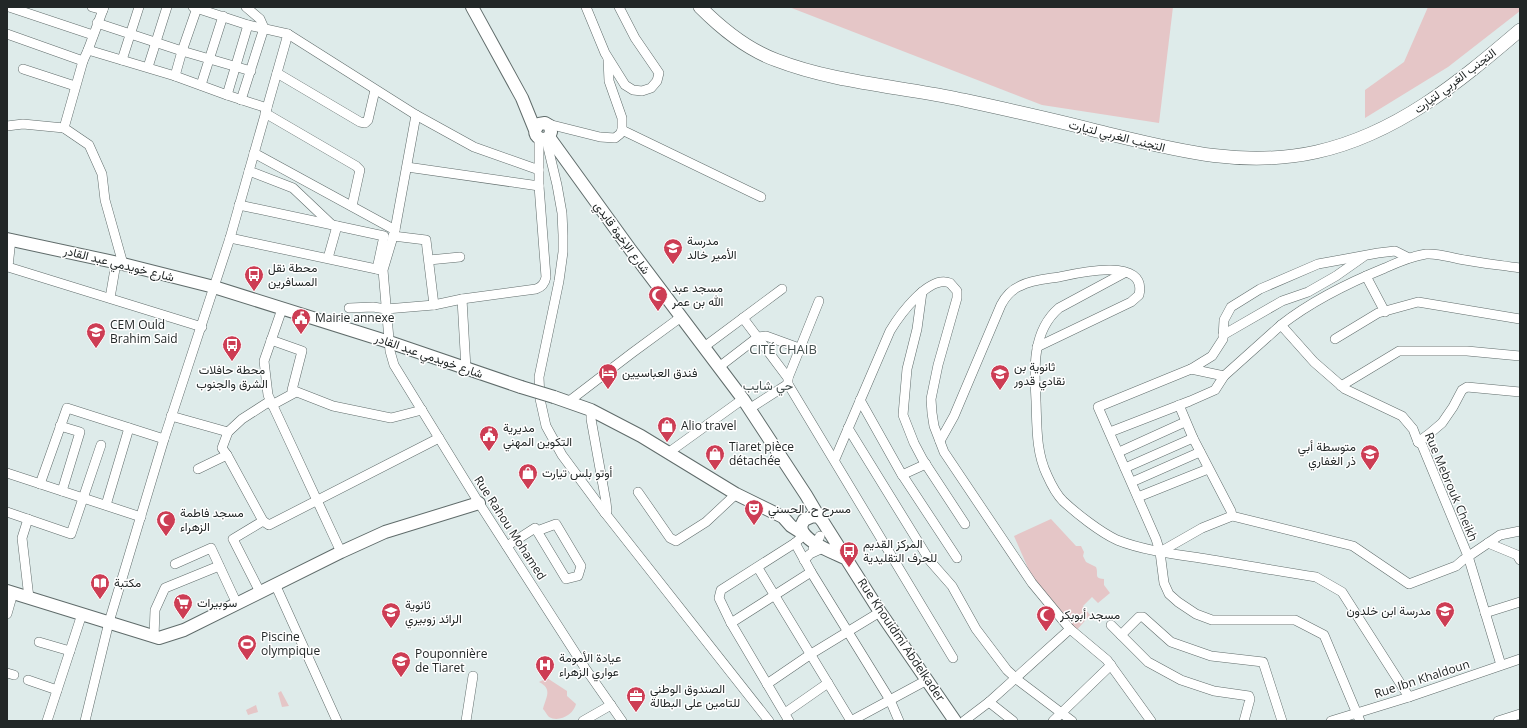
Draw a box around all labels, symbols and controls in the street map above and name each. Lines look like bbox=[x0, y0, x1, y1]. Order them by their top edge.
street label: التجنب الغربي لتيارت bbox=[1410, 44, 1501, 119]
street label: التجنب الغربي لتيارت bbox=[1067, 115, 1167, 158]
street label: شارع الإخوة قايدي bbox=[589, 198, 655, 279]
place label: مدرسة الأمير خالد bbox=[687, 232, 737, 263]
school or university icon: مدرسة الأمير خالد bbox=[662, 237, 684, 265]
street label: شارع خويدمي عبد القادر bbox=[61, 241, 176, 287]
place label: محطة نقل المسافرين bbox=[268, 259, 317, 290]
bus stop icon: محطة نقل المسافرين bbox=[243, 264, 265, 292]
place label: مسجد عبد الله بن عمر bbox=[671, 279, 723, 310]
mosque icon: مسجد عبد الله بن عمر bbox=[647, 284, 669, 312]
public building icon: Mairie annexe bbox=[290, 307, 312, 335]
place label: Mairie annexe bbox=[315, 309, 395, 326]
place label: CEM Ould Brahim Said bbox=[110, 316, 178, 347]
school or university icon: CEM Ould Brahim Said bbox=[85, 321, 107, 349]
street label: شارع خويدمي عبد القادر bbox=[371, 329, 486, 384]
bus stop icon: محطة حافلات الشرق والجنوب bbox=[221, 334, 243, 362]
district label: CITÉ CHAIB bbox=[749, 340, 817, 358]
place label: ثانوية بن نقادي قدور bbox=[1013, 358, 1065, 391]
place label: محطة حافلات الشرق والجنوب bbox=[196, 361, 268, 392]
hotel icon: فندق العباسيين bbox=[597, 362, 619, 390]
school or university icon: ثانوية بن نقادي قدور bbox=[989, 363, 1011, 391]
place label: فندق العباسيين bbox=[622, 364, 697, 381]
district label: حي شايب bbox=[743, 376, 793, 396]
shop icon: Alio travel bbox=[656, 415, 678, 443]
place label: Alio travel bbox=[681, 417, 737, 434]
place label: مديرية التكوين المهني bbox=[503, 419, 572, 452]
public building icon: مديرية التكوين المهني bbox=[478, 424, 500, 452]
street label: Rue Mebrouk Cheikh bbox=[1421, 430, 1482, 544]
place label: Tiaret pièce détachée bbox=[729, 438, 794, 469]
place label: متوسطة أبي ذر الغفاري bbox=[1298, 438, 1356, 471]
shop icon: Tiaret pièce détachée bbox=[704, 443, 726, 471]
school or university icon: متوسطة أبي ذر الغفاري bbox=[1359, 443, 1381, 471]
shop icon: أوتو بلس تيارت bbox=[517, 462, 539, 490]
place label: أوتو بلس تيارت bbox=[542, 464, 613, 481]
street label: Rue Rahou Mohamed bbox=[470, 472, 550, 583]
theatre icon: مسرح ح. الحسني bbox=[743, 498, 765, 526]
place label: مسرح ح. الحسني bbox=[768, 500, 851, 519]
place label: مسجد فاطمة الزهراء bbox=[180, 504, 244, 535]
mosque icon: مسجد فاطمة الزهراء bbox=[155, 509, 177, 537]
place label: المركز القديم للحرف التقليدية bbox=[863, 535, 937, 566]
bus stop icon: المركز القديم للحرف التقليدية bbox=[838, 540, 860, 568]
library icon: مكتبة bbox=[89, 572, 111, 600]
place label: مكتبة bbox=[114, 574, 141, 591]
street label: Rue Khouidmi Abdelkader bbox=[854, 575, 949, 705]
supermarket icon: سوبيرات bbox=[172, 592, 194, 620]
place label: سوبيرات bbox=[197, 594, 237, 611]
place label: ثانوية الرائد زوبيري bbox=[405, 596, 462, 629]
school or university icon: مدرسة ابن خلدون bbox=[1434, 600, 1456, 628]
school or university icon: ثانوية الرائد زوبيري bbox=[380, 601, 402, 629]
place label: مدرسة ابن خلدون bbox=[1346, 602, 1431, 619]
mosque icon: مسجد أبوبكر bbox=[1035, 604, 1057, 632]
place label: مسجد أبوبكر bbox=[1059, 606, 1120, 623]
place label: Piscine olympique bbox=[261, 628, 320, 659]
sports icon: Piscine olympique bbox=[236, 633, 258, 661]
place label: Pouponnière de Tiaret bbox=[415, 645, 488, 676]
place label: عيادة الأمومة عواري الزهراء bbox=[559, 649, 621, 682]
school or university icon: Pouponnière de Tiaret bbox=[390, 650, 412, 678]
hospital icon: عيادة الأمومة عواري الزهراء bbox=[534, 654, 556, 682]
street label: Rue Ibn Khaldoun bbox=[1372, 655, 1472, 702]
place label: الصندوق الوطني للتامين على البطالة bbox=[650, 680, 740, 711]
office icon: الصندوق الوطني للتامين على البطالة bbox=[625, 685, 647, 713]

